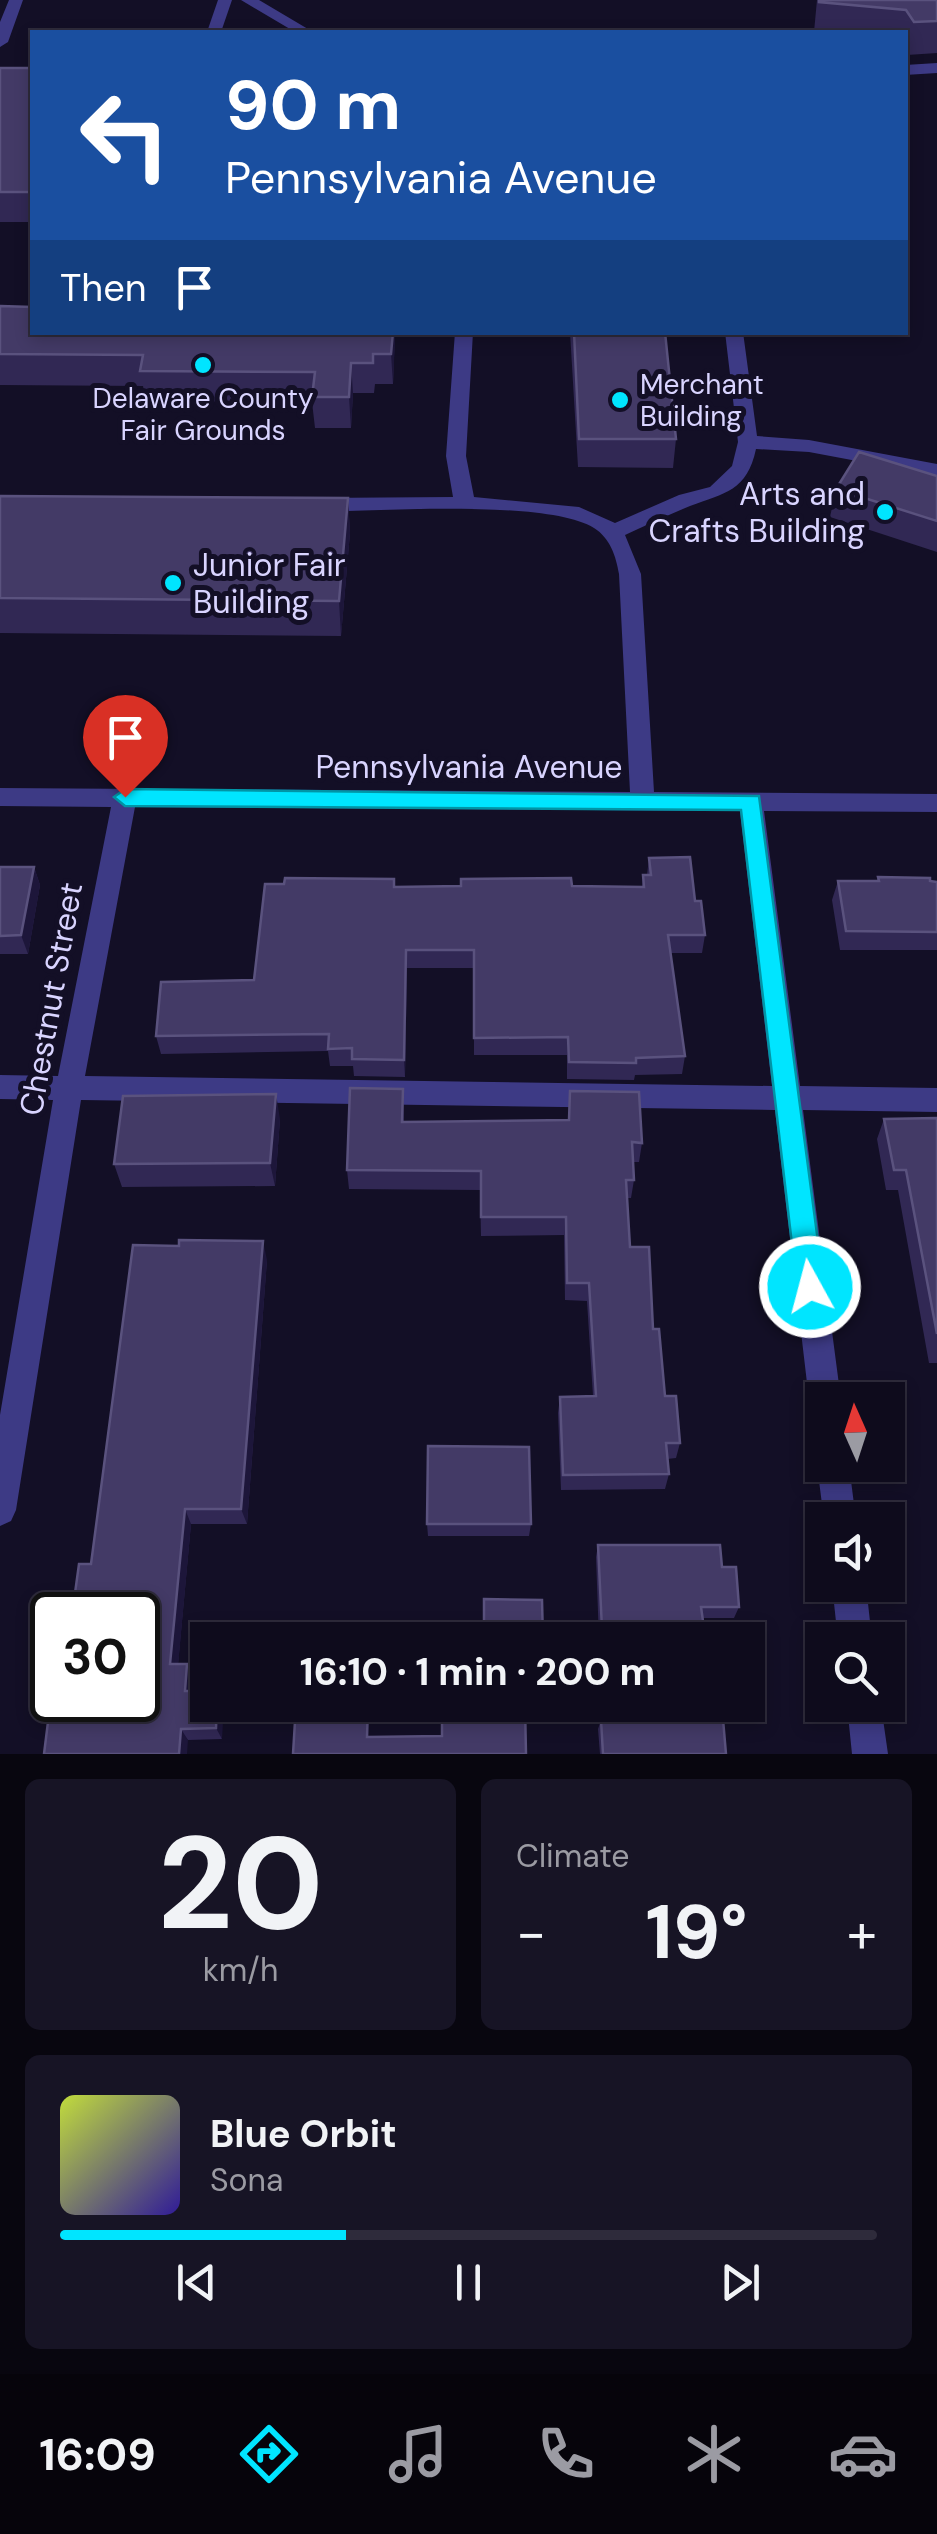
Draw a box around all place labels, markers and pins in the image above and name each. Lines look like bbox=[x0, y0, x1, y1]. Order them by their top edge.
marker: Delaware County Fair Grounds bbox=[192, 354, 214, 376]
place label: Merchant Building bbox=[640, 366, 764, 435]
place label: Delaware County Fair Grounds bbox=[93, 380, 313, 449]
marker: Merchant Building bbox=[609, 389, 631, 411]
place label: Arts and Crafts Building bbox=[648, 473, 865, 552]
marker: Arts and Crafts Building bbox=[874, 501, 896, 523]
place label: Junior Fair Building bbox=[193, 544, 346, 623]
marker: Junior Fair Building bbox=[162, 572, 184, 594]
pin bbox=[83, 695, 168, 798]

